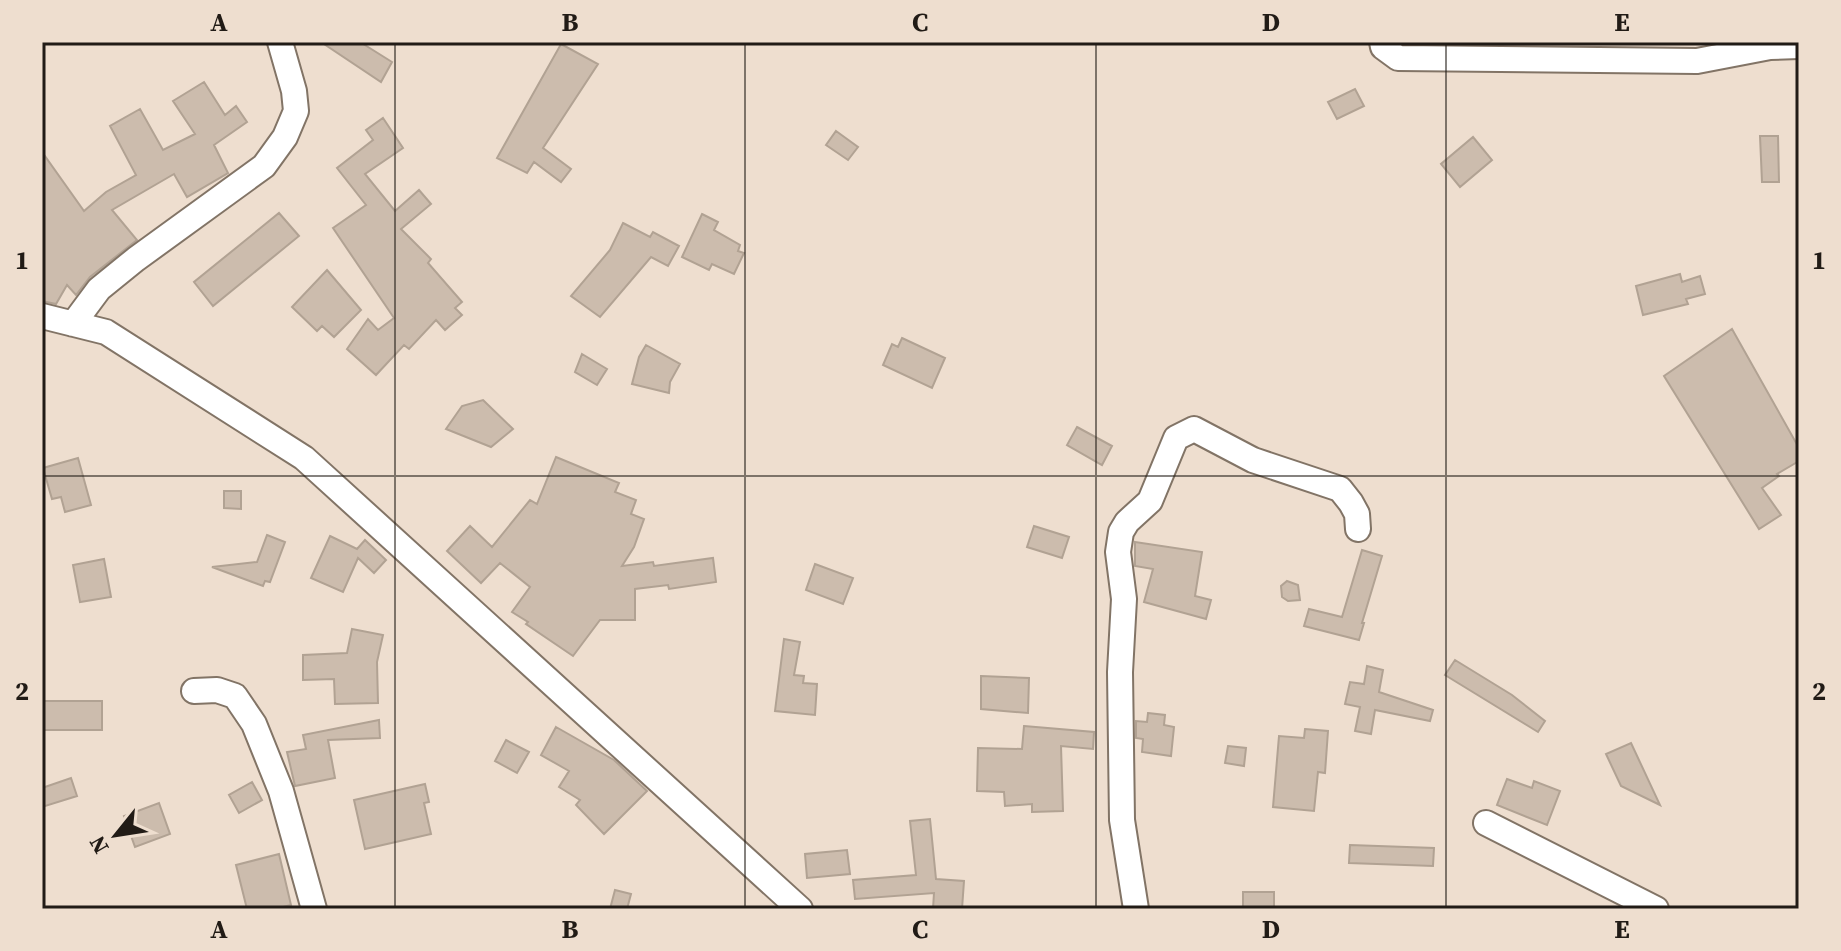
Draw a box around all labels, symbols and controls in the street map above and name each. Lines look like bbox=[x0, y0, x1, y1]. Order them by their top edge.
text: A bbox=[210, 4, 228, 40]
text: B bbox=[562, 4, 579, 40]
text: C bbox=[912, 4, 928, 40]
text: D bbox=[1262, 4, 1280, 40]
text: E bbox=[1614, 4, 1630, 40]
text: 1 bbox=[15, 242, 29, 278]
text: 1 bbox=[1812, 242, 1826, 278]
text: 2 bbox=[15, 673, 29, 709]
text: 2 bbox=[1812, 673, 1826, 709]
north arrow bbox=[76, 795, 156, 875]
text: N bbox=[82, 831, 116, 859]
text: A bbox=[210, 911, 228, 947]
text: B bbox=[562, 911, 579, 947]
text: C bbox=[912, 911, 928, 947]
text: D bbox=[1262, 911, 1280, 947]
text: E bbox=[1614, 911, 1630, 947]

